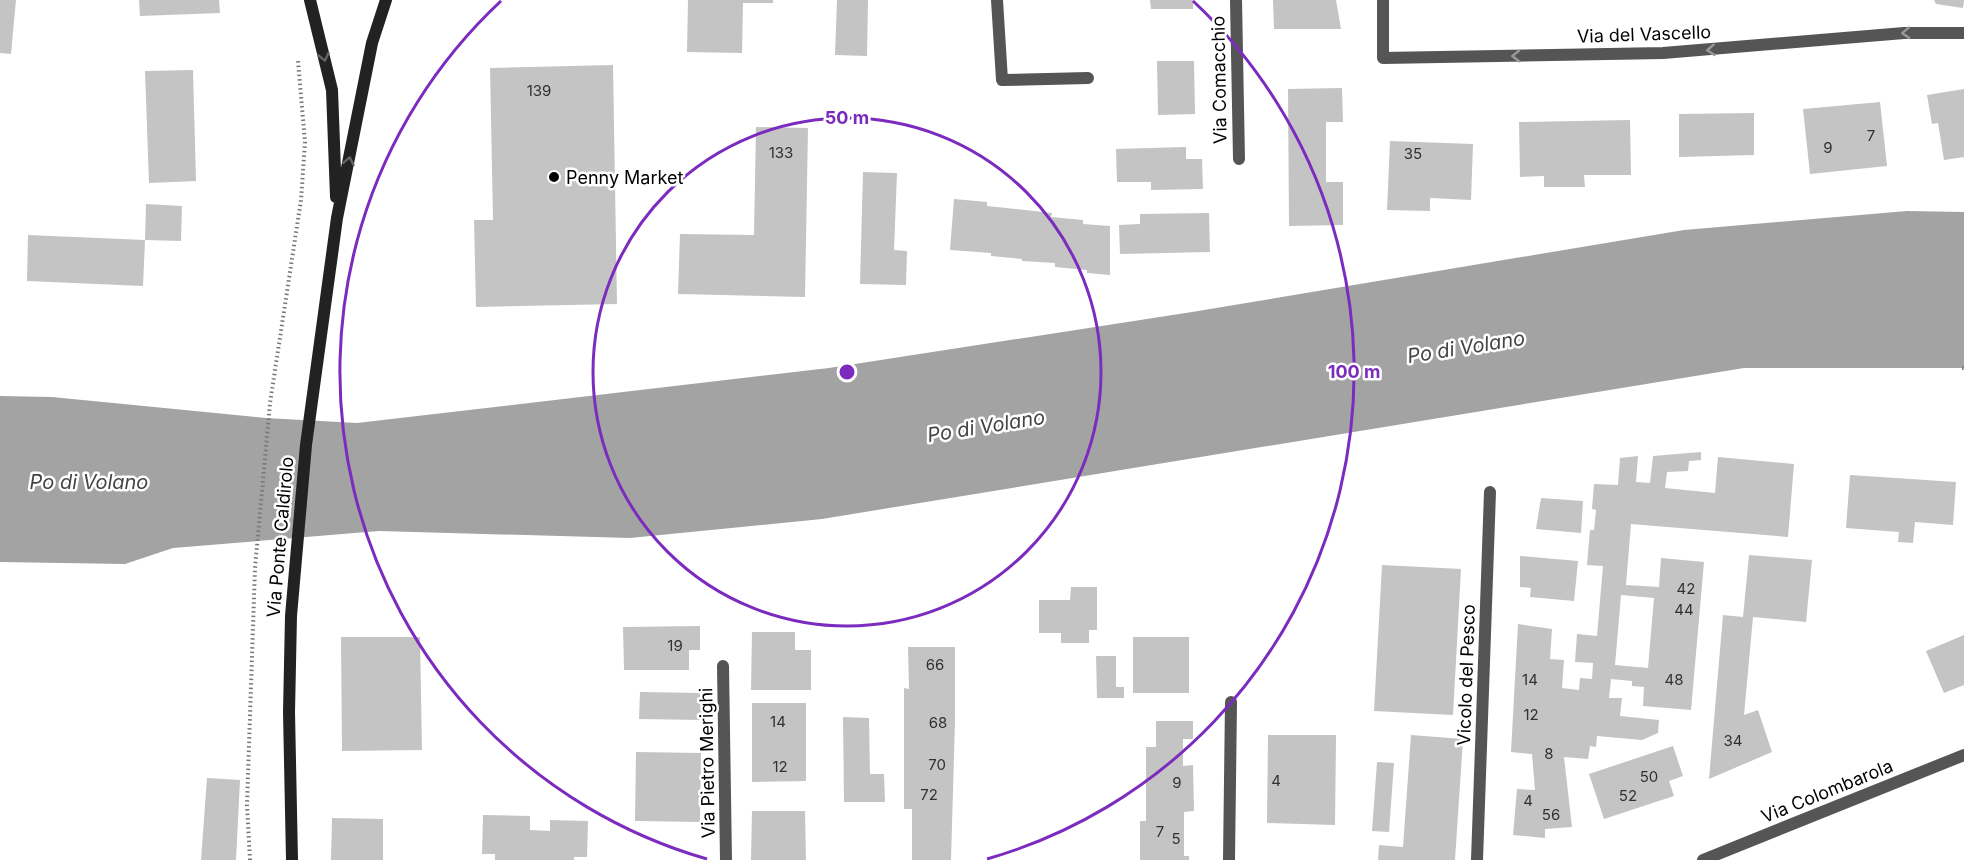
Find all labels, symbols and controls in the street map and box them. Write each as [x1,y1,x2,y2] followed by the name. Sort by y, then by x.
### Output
[1207,16,1231,144] street label: Via Comacchio
[1577,21,1711,47] street label: Via del Vascello
[1901,27,1910,40] one-way arrow
[1707,43,1716,56] one-way arrow
[1512,50,1521,62] one-way arrow
[316,52,329,62] one-way arrow
[527,81,551,100] house number: 139
[825,107,869,128] text: 50 m
[1867,126,1875,145] house number: 7
[1823,138,1833,157] house number: 9
[769,143,793,162] house number: 133
[1404,144,1422,163] house number: 35
[342,156,355,166] one-way arrow
[566,167,683,188] place label: Penny Market
[547,170,561,184] marker: Penny Market
[1405,326,1527,368] water label: Po di Volano
[1328,361,1380,382] text: 100 m
[837,362,857,382] centre of rings
[925,405,1047,447] water label: Po di Volano
[263,456,297,618] street label: Via Ponte Caldirolo
[30,470,148,494] water label: Po di Volano
[1677,579,1695,598] house number: 42
[1674,600,1694,619] house number: 44
[1453,604,1479,746] street label: Vicolo del Pesco
[667,636,683,655] house number: 19
[926,655,944,674] house number: 66
[1522,670,1538,689] house number: 14
[1665,670,1683,689] house number: 48
[695,687,719,839] street label: Via Pietro Merighi
[1523,705,1539,724] house number: 12
[770,712,786,731] house number: 14
[929,713,947,732] house number: 68
[1724,731,1742,750] house number: 34
[1544,744,1554,763] house number: 8
[928,755,946,774] house number: 70
[1758,755,1896,827] street label: Via Colombarola
[772,757,788,776] house number: 12
[1640,767,1658,786] house number: 50
[1271,771,1281,790] house number: 4
[1172,773,1182,792] house number: 9
[920,785,938,804] house number: 72
[1619,786,1637,805] house number: 52
[1523,791,1533,810] house number: 4
[1542,805,1560,824] house number: 56
[1156,822,1164,841] house number: 7
[1171,829,1181,848] house number: 5

